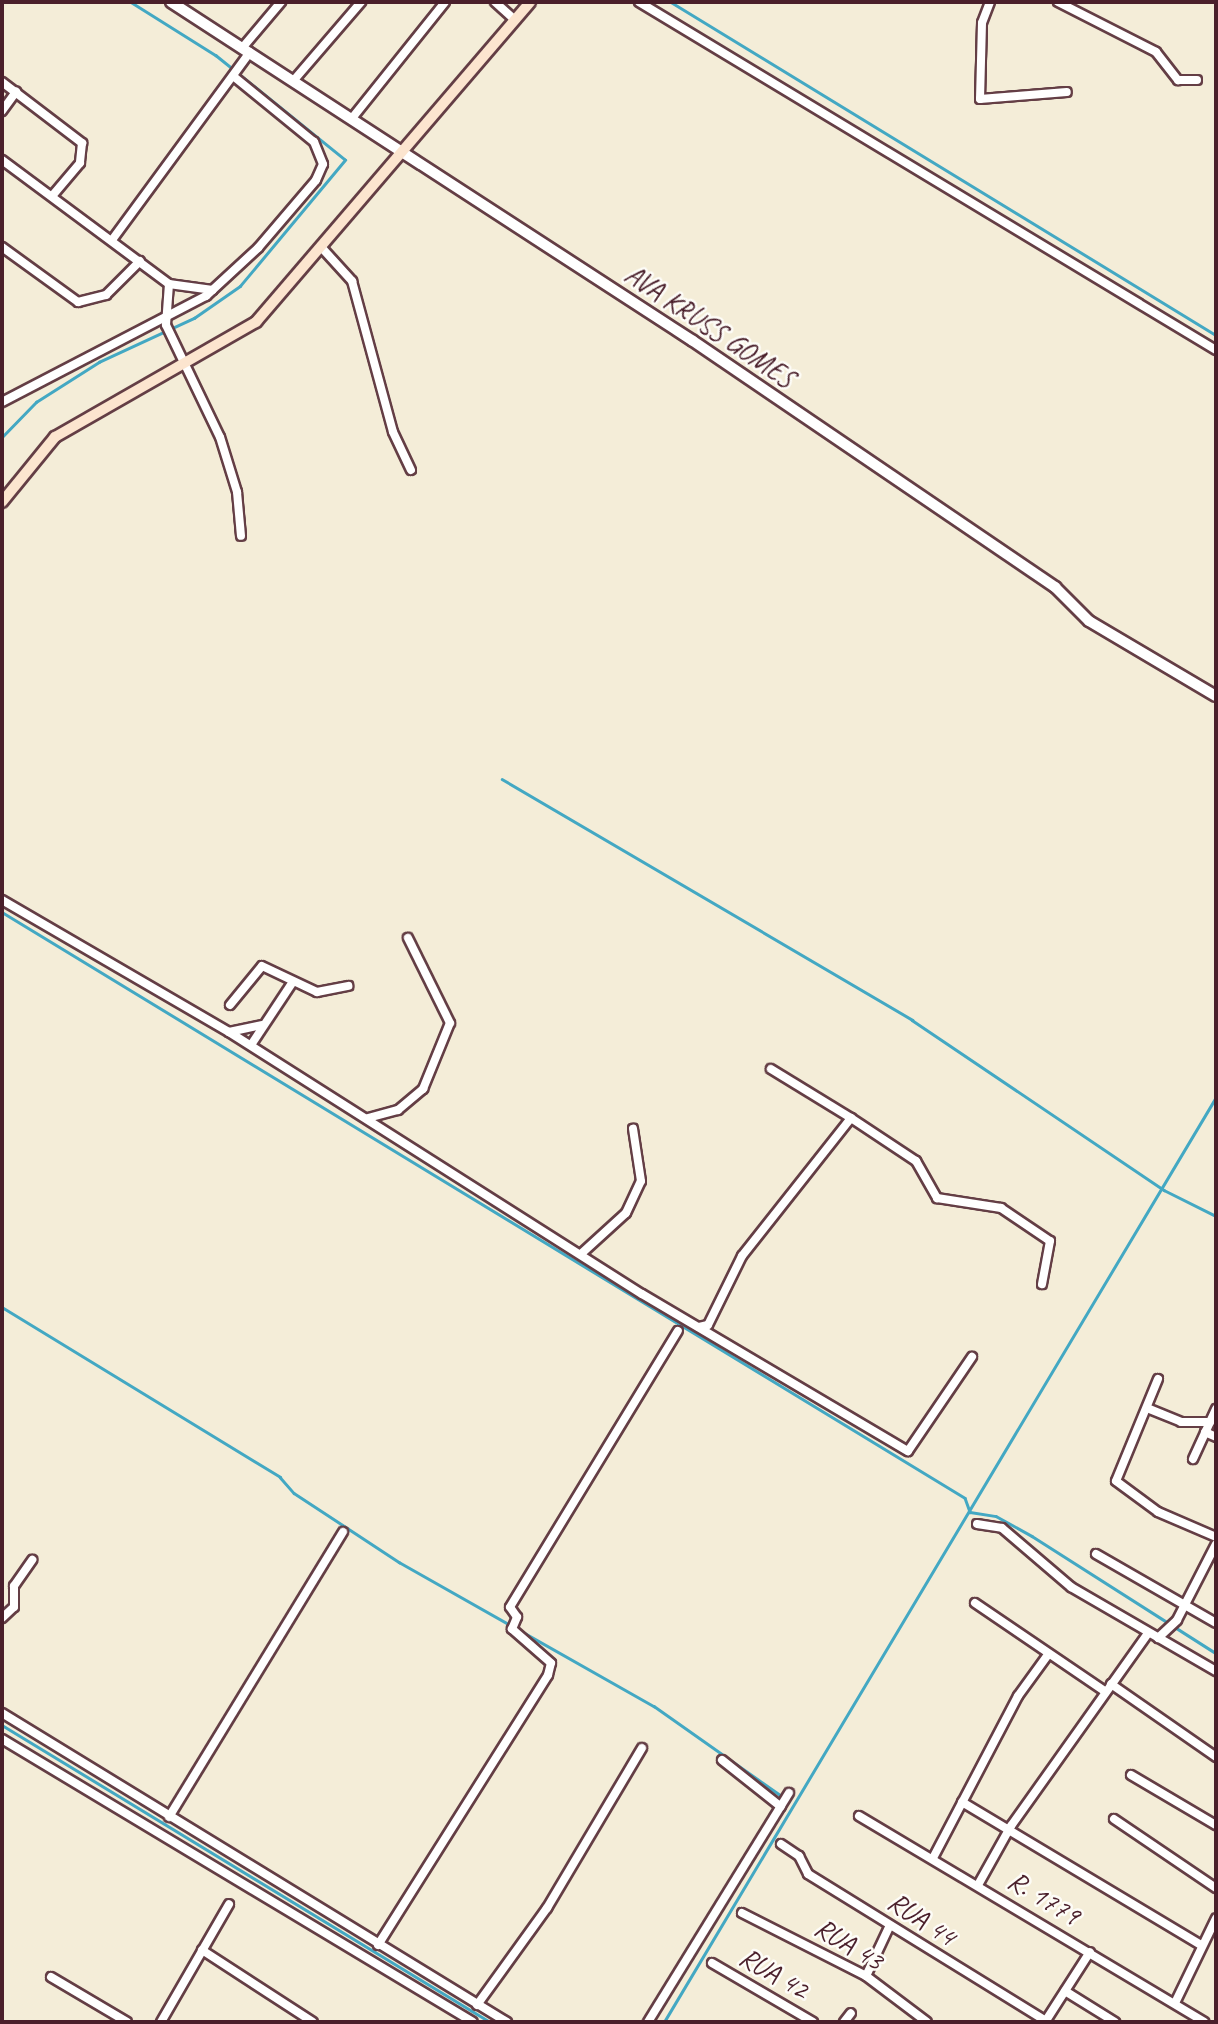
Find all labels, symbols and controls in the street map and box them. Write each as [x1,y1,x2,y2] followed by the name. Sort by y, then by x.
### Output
[619,257,801,395] street label: AVA KRUSS GOMES
[1002,1864,1086,1932] street label: R. 1779
[882,1885,962,1953] street label: RUA 44
[809,1911,889,1977] street label: RUA 43
[734,1940,814,2006] street label: RUA 42

